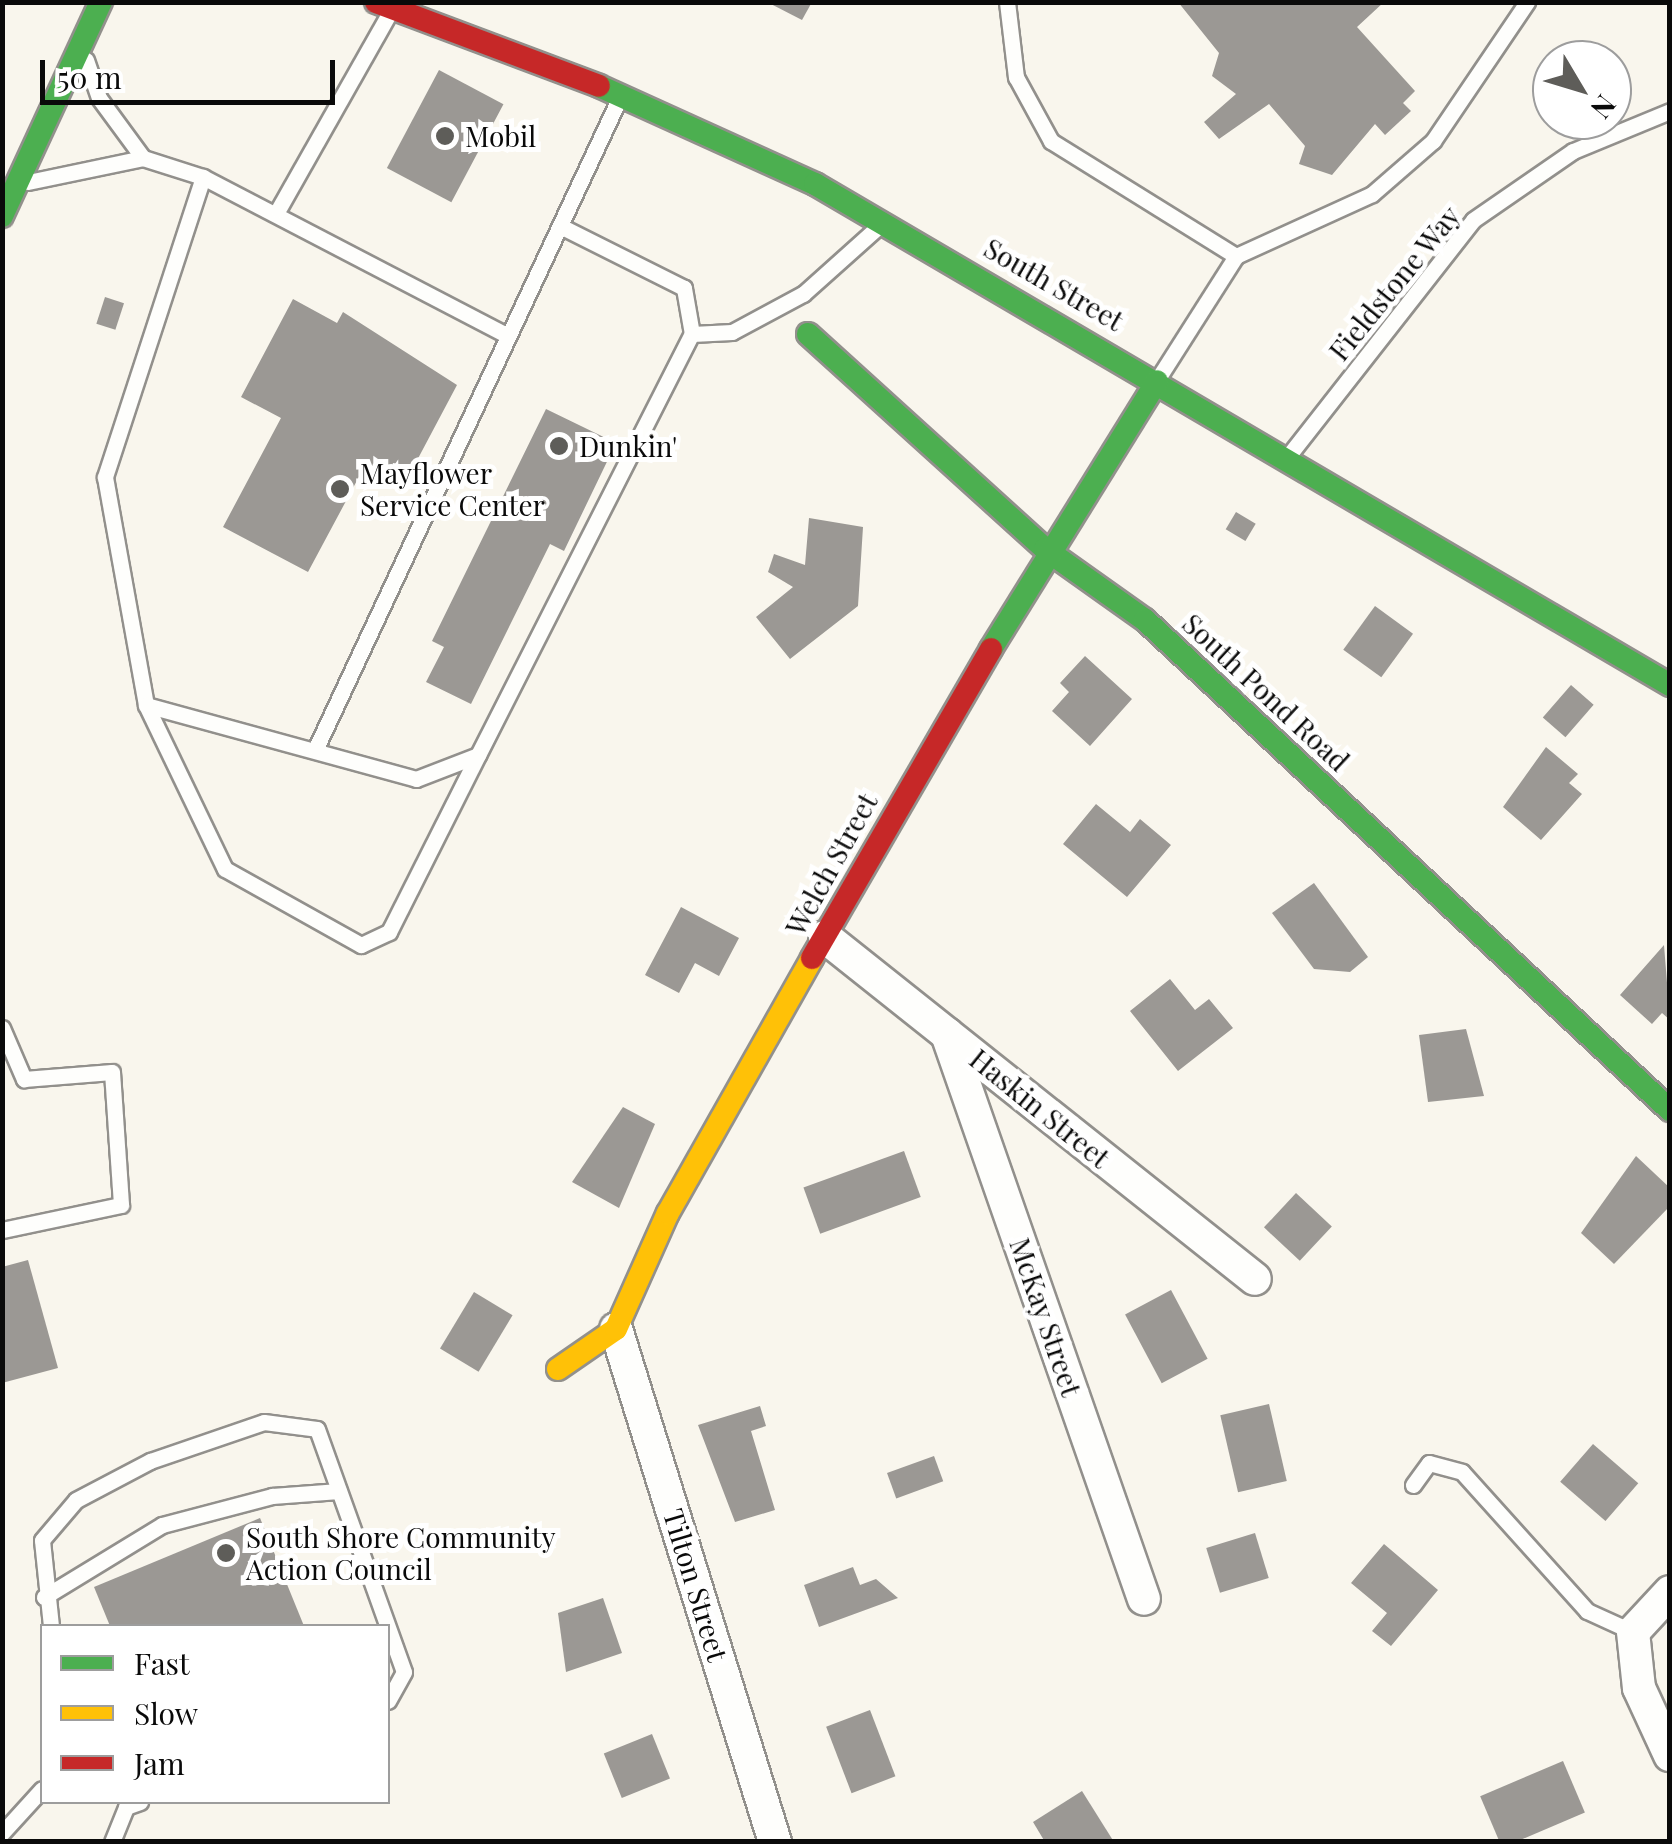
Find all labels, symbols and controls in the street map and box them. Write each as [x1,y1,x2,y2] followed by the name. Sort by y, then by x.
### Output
[45,40,340,102] scale bar
[1532,40,1632,140] north arrow
[57,57,122,97] text: 50 m
[1584,88,1625,127] text: N
[465,119,536,153] place label: Mobil
[434,125,456,147] marker: Mobil
[1321,199,1467,367] street label: Fieldstone Way
[978,231,1130,337] street label: South Street
[579,429,677,463] place label: Dunkin'
[548,435,570,457] marker: Dunkin'
[360,456,545,522] place label: Mayflower Service Center
[329,478,351,500] marker: Mayflower Service Center
[1176,606,1356,778] street label: South Pond Road
[778,787,884,941] street label: Welch Street
[963,1041,1117,1175] street label: Haskin Street
[1003,1233,1089,1401] street label: McKay Street
[657,1505,735,1665] street label: Tilton Street
[246,1520,556,1586] place label: South Shore Community Action Council
[215,1542,237,1564] marker: South Shore Community Action Council
[40,1624,390,1804] legend
[134,1643,190,1683] text: Fast
[134,1693,198,1733] text: Slow
[134,1743,185,1783] text: Jam

